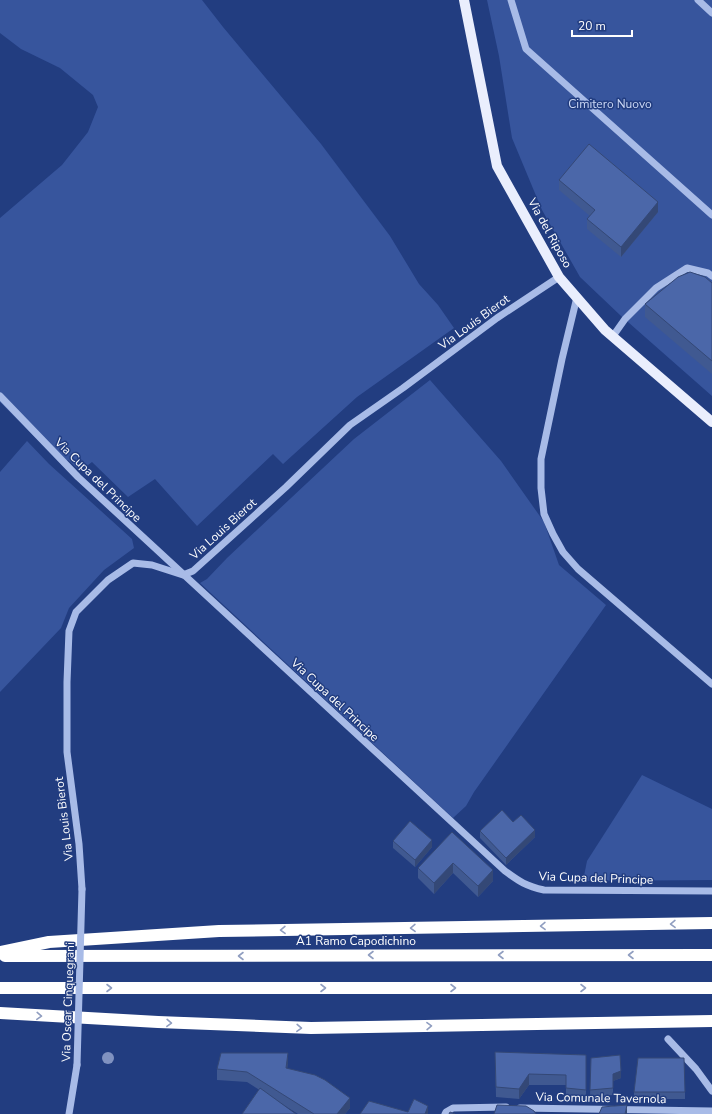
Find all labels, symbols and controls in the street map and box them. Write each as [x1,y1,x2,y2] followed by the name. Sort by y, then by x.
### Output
[572,12,632,38] scale bar
[578,18,606,34] text: 20 m
[568,96,652,112] park label: Cimitero Nuovo
[524,194,576,271] street label: Via del Riposo
[434,290,513,354] street label: Via Louis Bierot
[50,434,145,526] street label: Via Cupa del Principe
[186,494,260,564] street label: Via Louis Bierot
[287,654,382,745] street label: Via Cupa del Principe
[51,775,77,863] street label: Via Louis Bierot
[537,868,654,888] street label: Via Cupa del Principe
[670,919,676,928] one-way arrow
[540,921,546,930] one-way arrow
[410,924,416,932] one-way arrow
[280,926,286,934] one-way arrow
[296,933,416,949] street label: A1 Ramo Capodichino
[58,942,78,1063] street label: Via Oscar Cinquegrani
[368,951,374,959] one-way arrow
[498,951,504,959] one-way arrow
[628,951,634,959] one-way arrow
[238,952,244,960] one-way arrow
[106,984,112,992] one-way arrow
[320,984,326,992] one-way arrow
[450,984,456,992] one-way arrow
[580,984,586,992] one-way arrow
[36,1012,42,1021] one-way arrow
[166,1019,172,1027] one-way arrow
[426,1022,432,1030] one-way arrow
[296,1023,302,1032] one-way arrow
[534,1089,667,1107] street label: Via Comunale Tavernola

